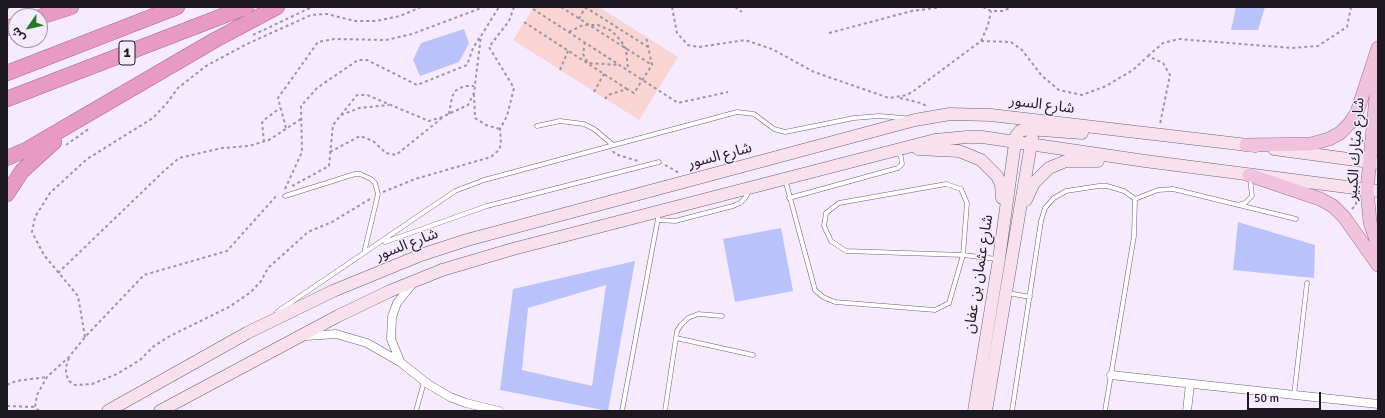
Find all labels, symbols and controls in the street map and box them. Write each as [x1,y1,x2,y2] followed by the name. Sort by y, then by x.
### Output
[8,8,48,48] north arrow
[9,25,28,44] text: ش
[119,41,135,65] road number: 1
[1008,92,1076,118] street label: شارع السور
[1343,97,1369,201] street label: شارع مبارك الكبير
[686,139,754,173] street label: شارع السور
[961,213,997,335] street label: شارع عثمان بن عفان
[373,225,441,265] street label: شارع السور
[1249,384,1323,410] scale bar
[1254,391,1279,406] text: 50 m

